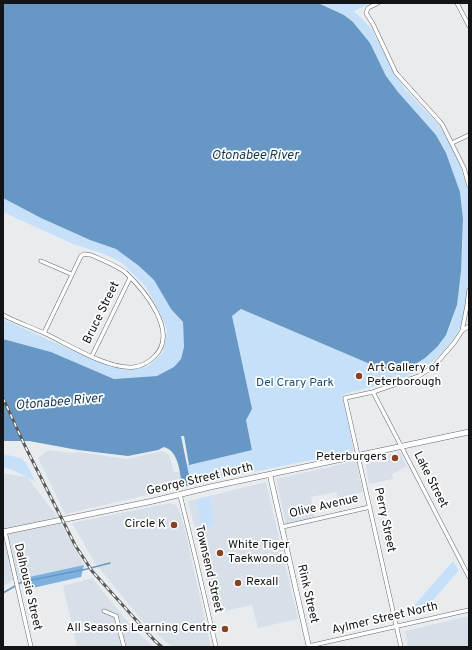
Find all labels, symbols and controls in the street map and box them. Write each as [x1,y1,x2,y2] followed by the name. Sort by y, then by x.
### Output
[211,148,299,164] water label: Otonabee River
[81,279,123,347] street label: Bruce Street
[367,362,441,390] place label: Art Gallery of Peterborough
[354,371,364,381] marker: Art Gallery of Peterborough
[256,377,334,391] park label: Del Crary Park
[15,391,103,415] water label: Otonabee River
[410,449,450,511] street label: Lake Street
[316,451,387,465] place label: Peterburgers
[390,453,400,463] marker: Peterburgers
[145,461,255,499] street label: George Street North
[370,486,398,554] street label: Perry Street
[288,492,360,522] street label: Olive Avenue
[124,518,166,532] place label: Circle K
[169,520,179,530] marker: Circle K
[191,524,225,614] street label: Townsend Street
[228,539,290,567] place label: White Tiger Taekwondo
[10,542,44,632] street label: Dalhousie Street
[215,548,225,558] marker: White Tiger Taekwondo
[293,563,321,625] street label: Rink Street
[246,576,278,590] place label: Rexall
[233,578,243,588] marker: Rexall
[331,600,439,638] street label: Aylmer Street North
[66,622,217,636] place label: All Seasons Learning Centre
[220,624,230,634] marker: All Seasons Learning Centre

